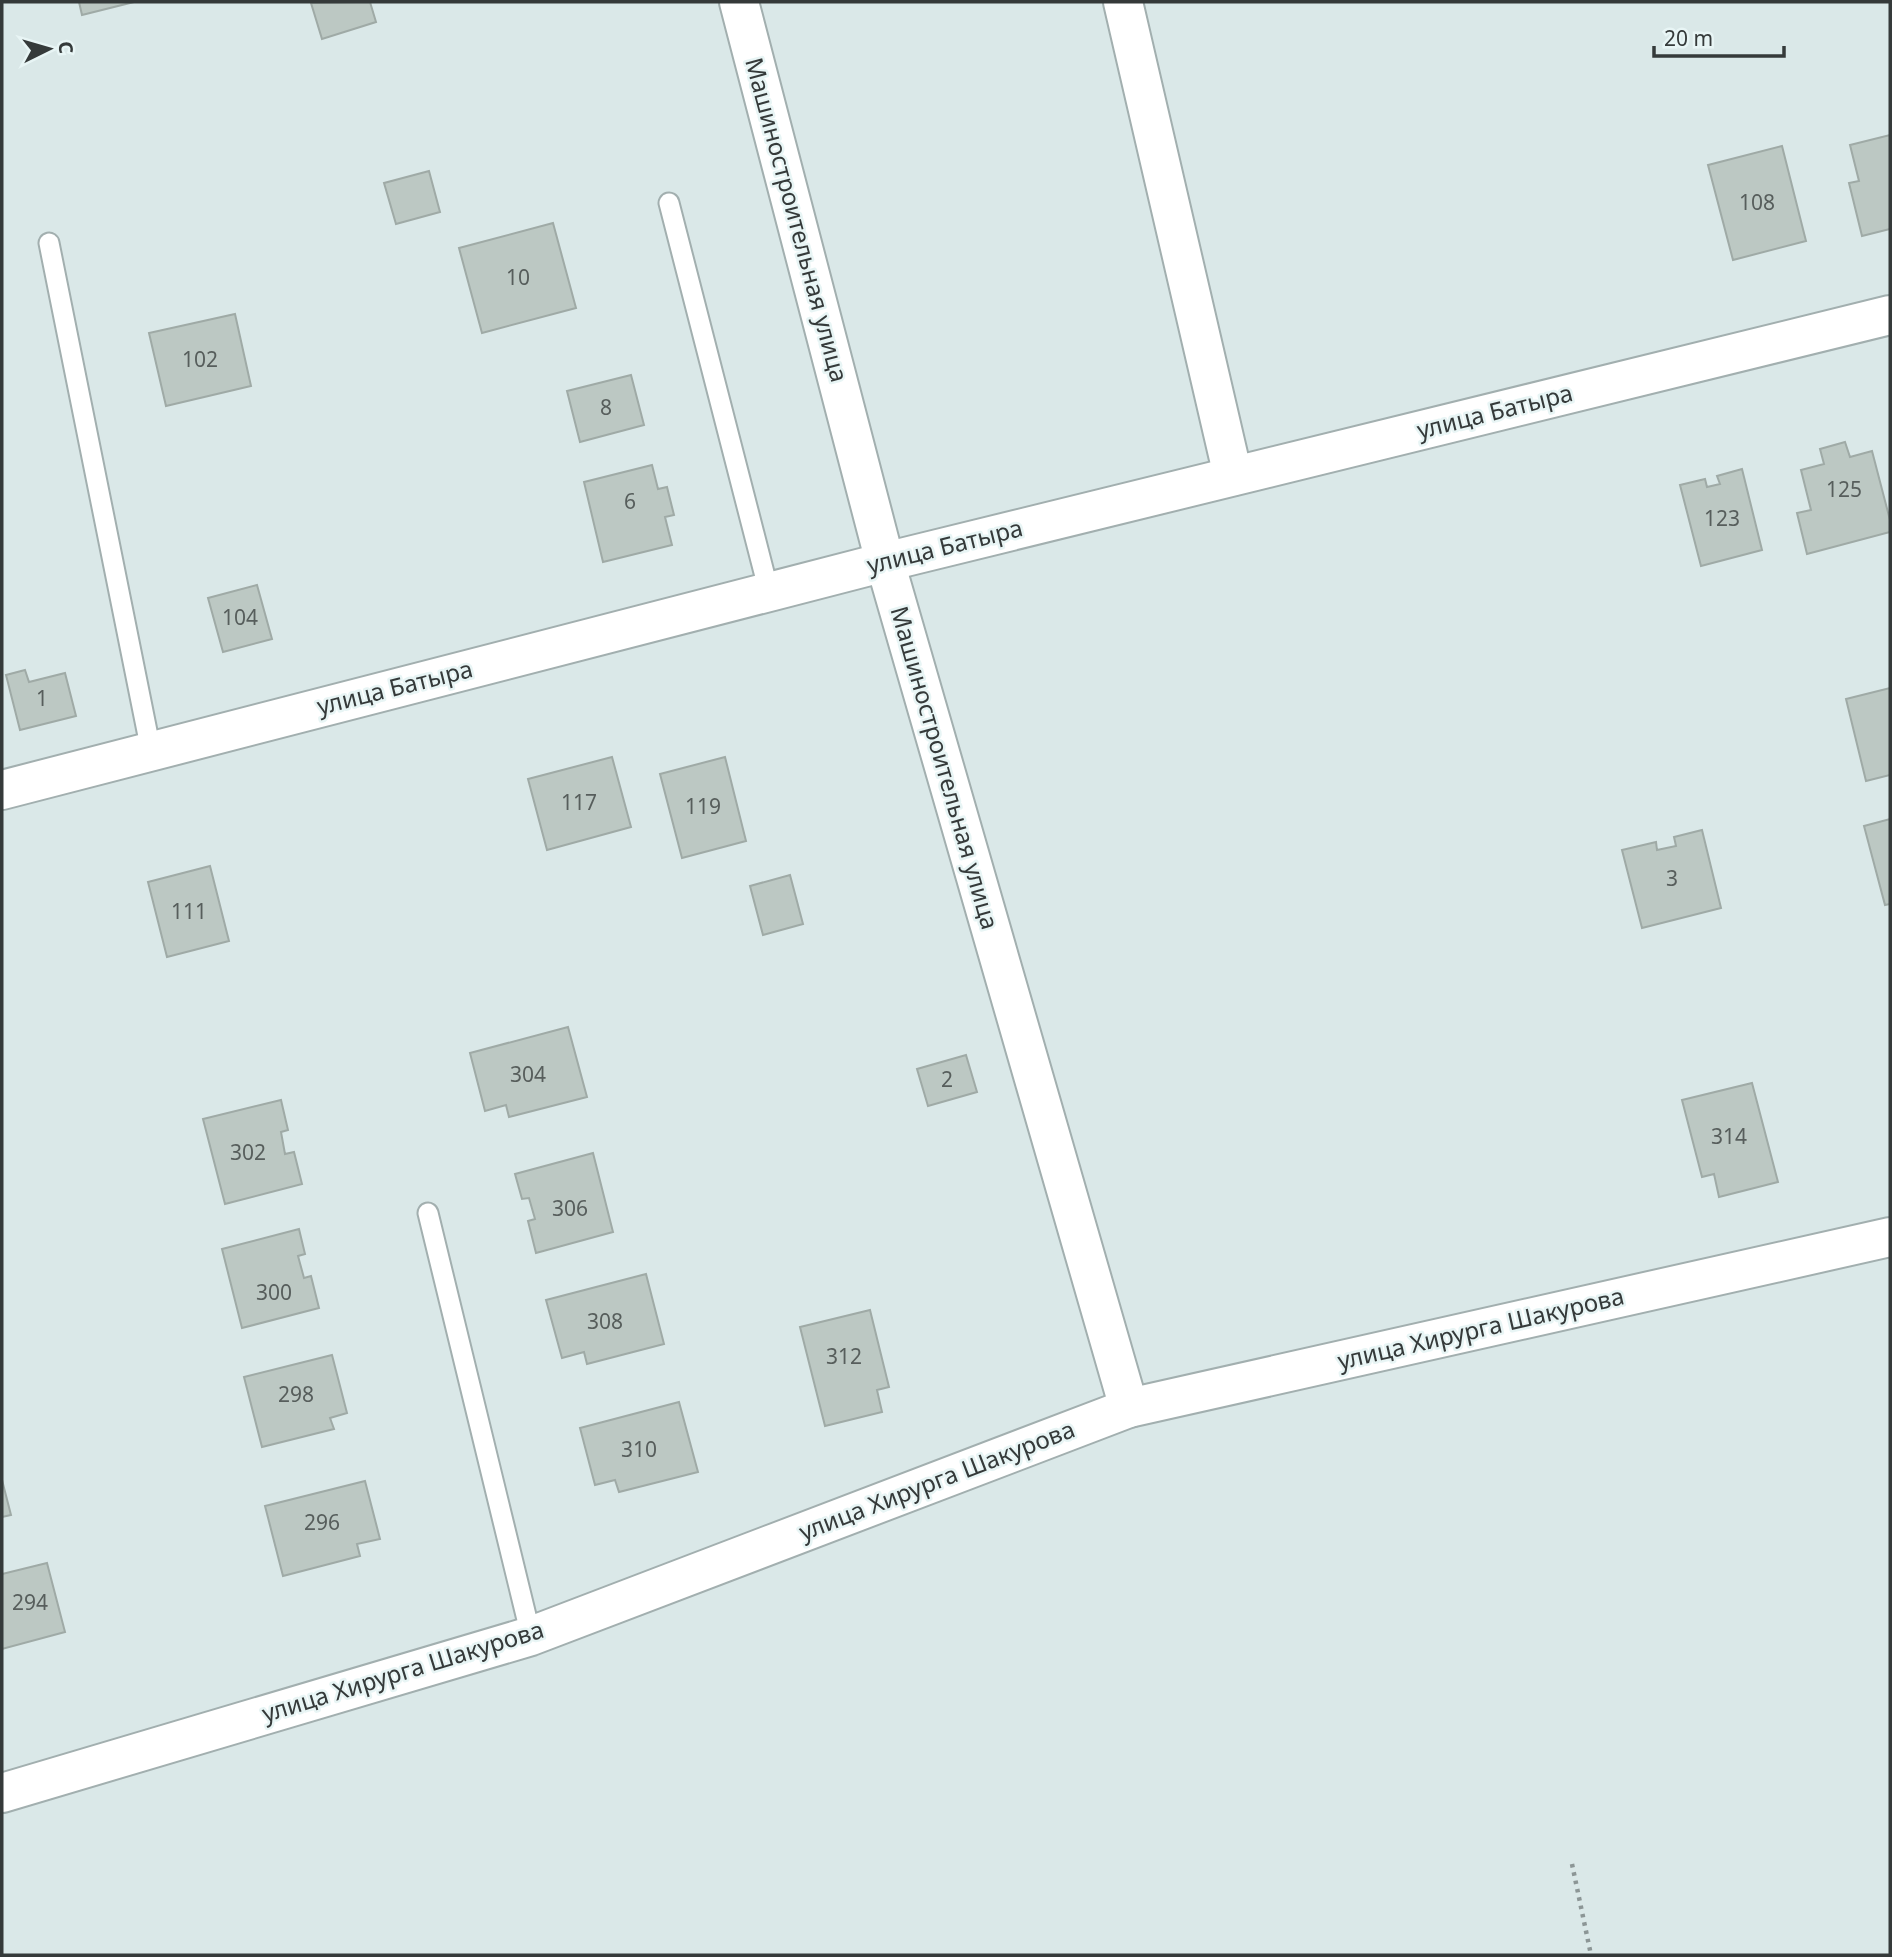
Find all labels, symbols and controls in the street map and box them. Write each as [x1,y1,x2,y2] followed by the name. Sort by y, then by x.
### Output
[14,14,84,84] north arrow
[1654,14,1784,58] scale bar
[1664,24,1713,52] text: 20 m
[52,40,79,55] text: С
[738,54,857,386] street label: Машиностроительная улица
[1739,188,1775,216] house number: 108
[506,263,530,291] house number: 10
[182,345,218,373] house number: 102
[1413,375,1576,446] street label: улица Батыра
[600,393,612,421] house number: 8
[1826,475,1862,503] house number: 125
[624,487,636,515] house number: 6
[1704,504,1740,532] house number: 123
[863,510,1026,581] street label: улица Батыра
[883,602,1007,933] street label: Машиностроительная улица
[222,603,258,631] house number: 104
[313,651,476,722] street label: улица Батыра
[36,684,48,712] house number: 1
[561,788,597,816] house number: 117
[685,792,721,820] house number: 119
[1666,864,1678,892] house number: 3
[171,897,207,925] house number: 111
[510,1060,546,1088] house number: 304
[941,1065,953,1093] house number: 2
[1711,1122,1747,1150] house number: 314
[230,1138,266,1166] house number: 302
[552,1194,588,1222] house number: 306
[256,1278,292,1306] house number: 300
[1334,1279,1627,1377] street label: улица Хирурга Шакурова
[587,1307,623,1335] house number: 308
[826,1342,862,1370] house number: 312
[278,1380,314,1408] house number: 298
[794,1412,1079,1547] street label: улица Хирурга Шакурова
[621,1435,657,1463] house number: 310
[304,1508,340,1536] house number: 296
[12,1588,48,1616] house number: 294
[258,1612,547,1729] street label: улица Хирурга Шакурова

